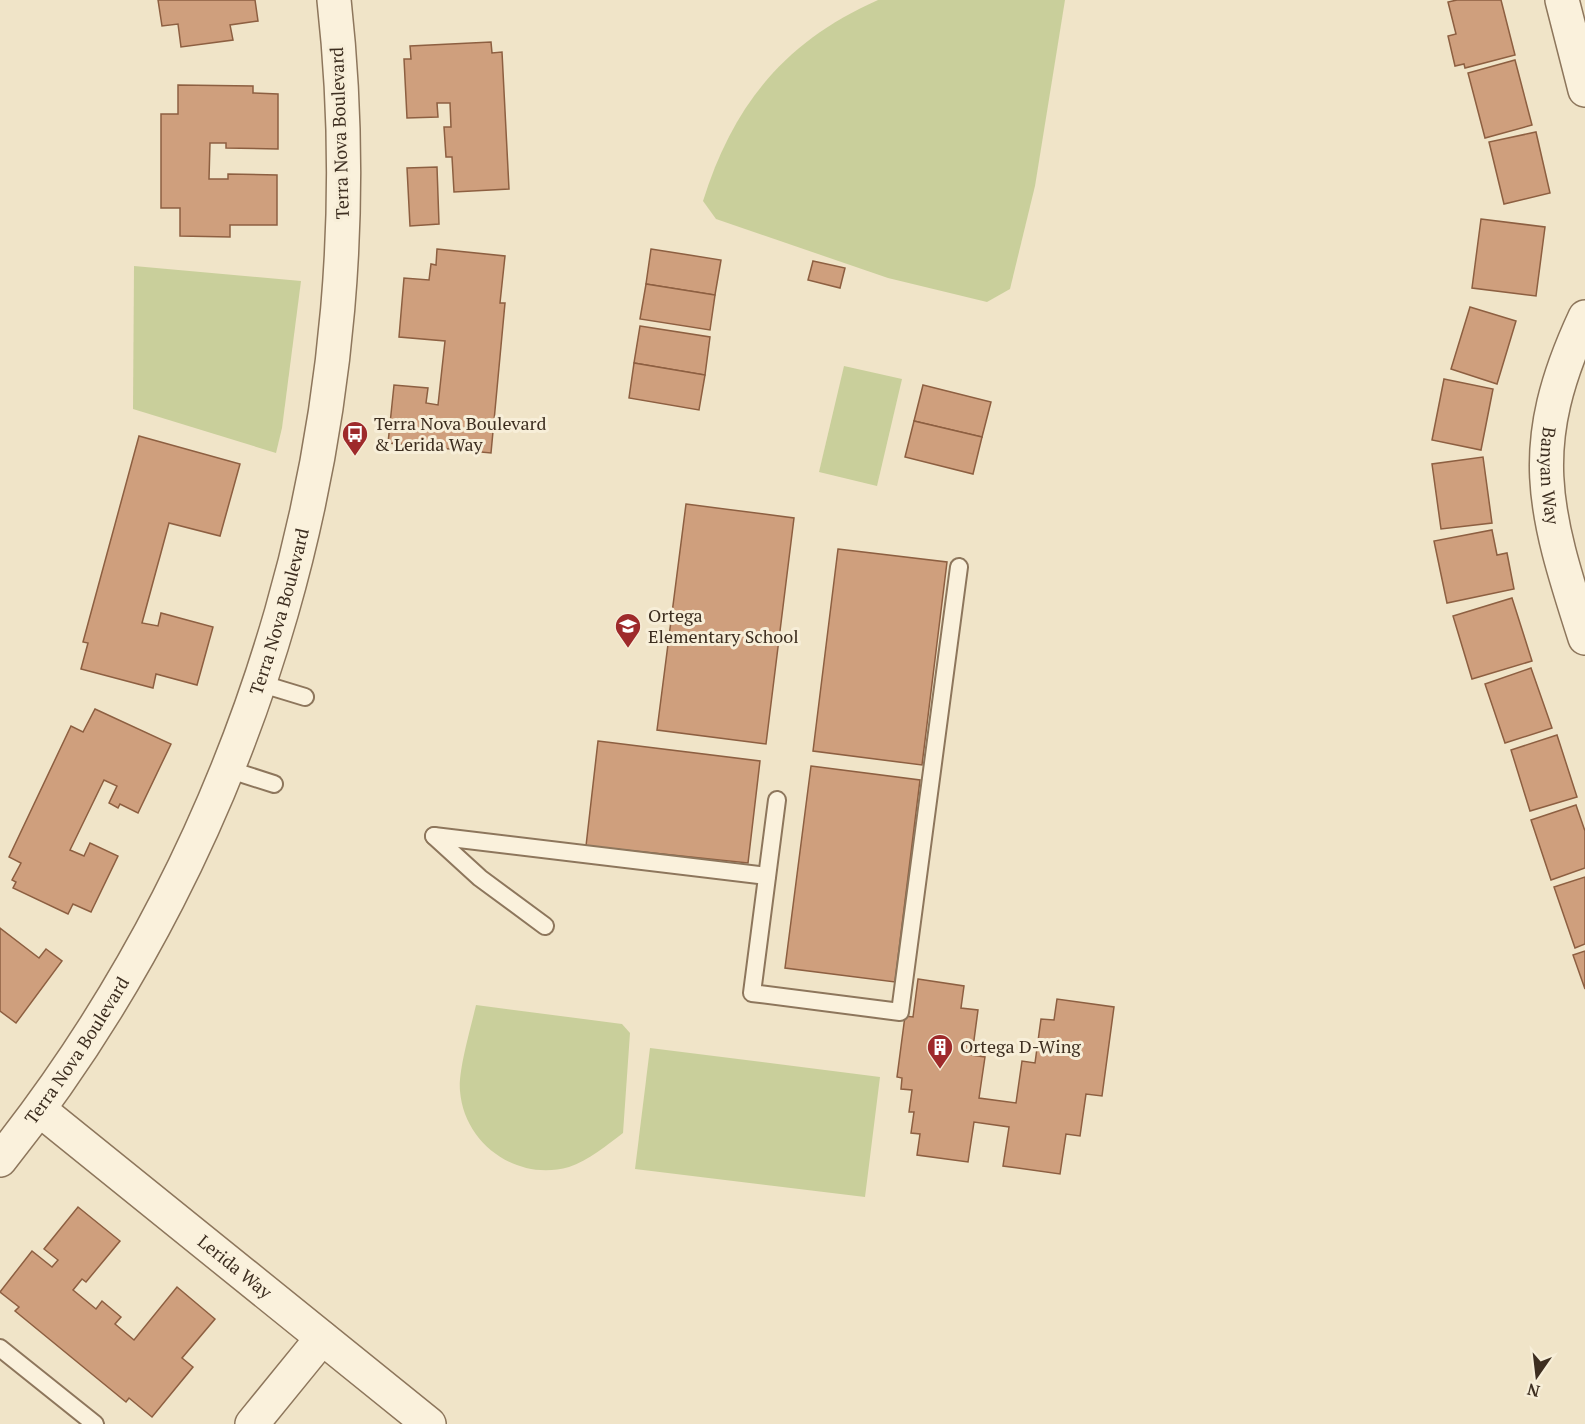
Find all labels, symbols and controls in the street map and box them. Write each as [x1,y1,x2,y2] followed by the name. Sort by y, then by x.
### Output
[324,46,354,220] street label: Terra Nova Boulevard
[374,411,546,456] place label: Terra Nova Boulevard & Lerida Way
[340,419,370,457] bus stop icon: Terra Nova Boulevard & Lerida Way
[1535,426,1566,527] street label: Banyan Way
[243,526,314,698] street label: Terra Nova Boulevard
[648,603,799,648] place label: Ortega Elementary School
[613,611,643,649] school or university icon: Ortega Elementary School
[19,972,134,1129] street label: Terra Nova Boulevard
[925,1032,955,1070] building icon: Ortega D-Wing
[960,1034,1081,1058] place label: Ortega D-Wing
[193,1229,278,1304] street label: Lerida Way
[1507,1346,1567,1406] north arrow
[1525,1378,1542,1403] text: N

